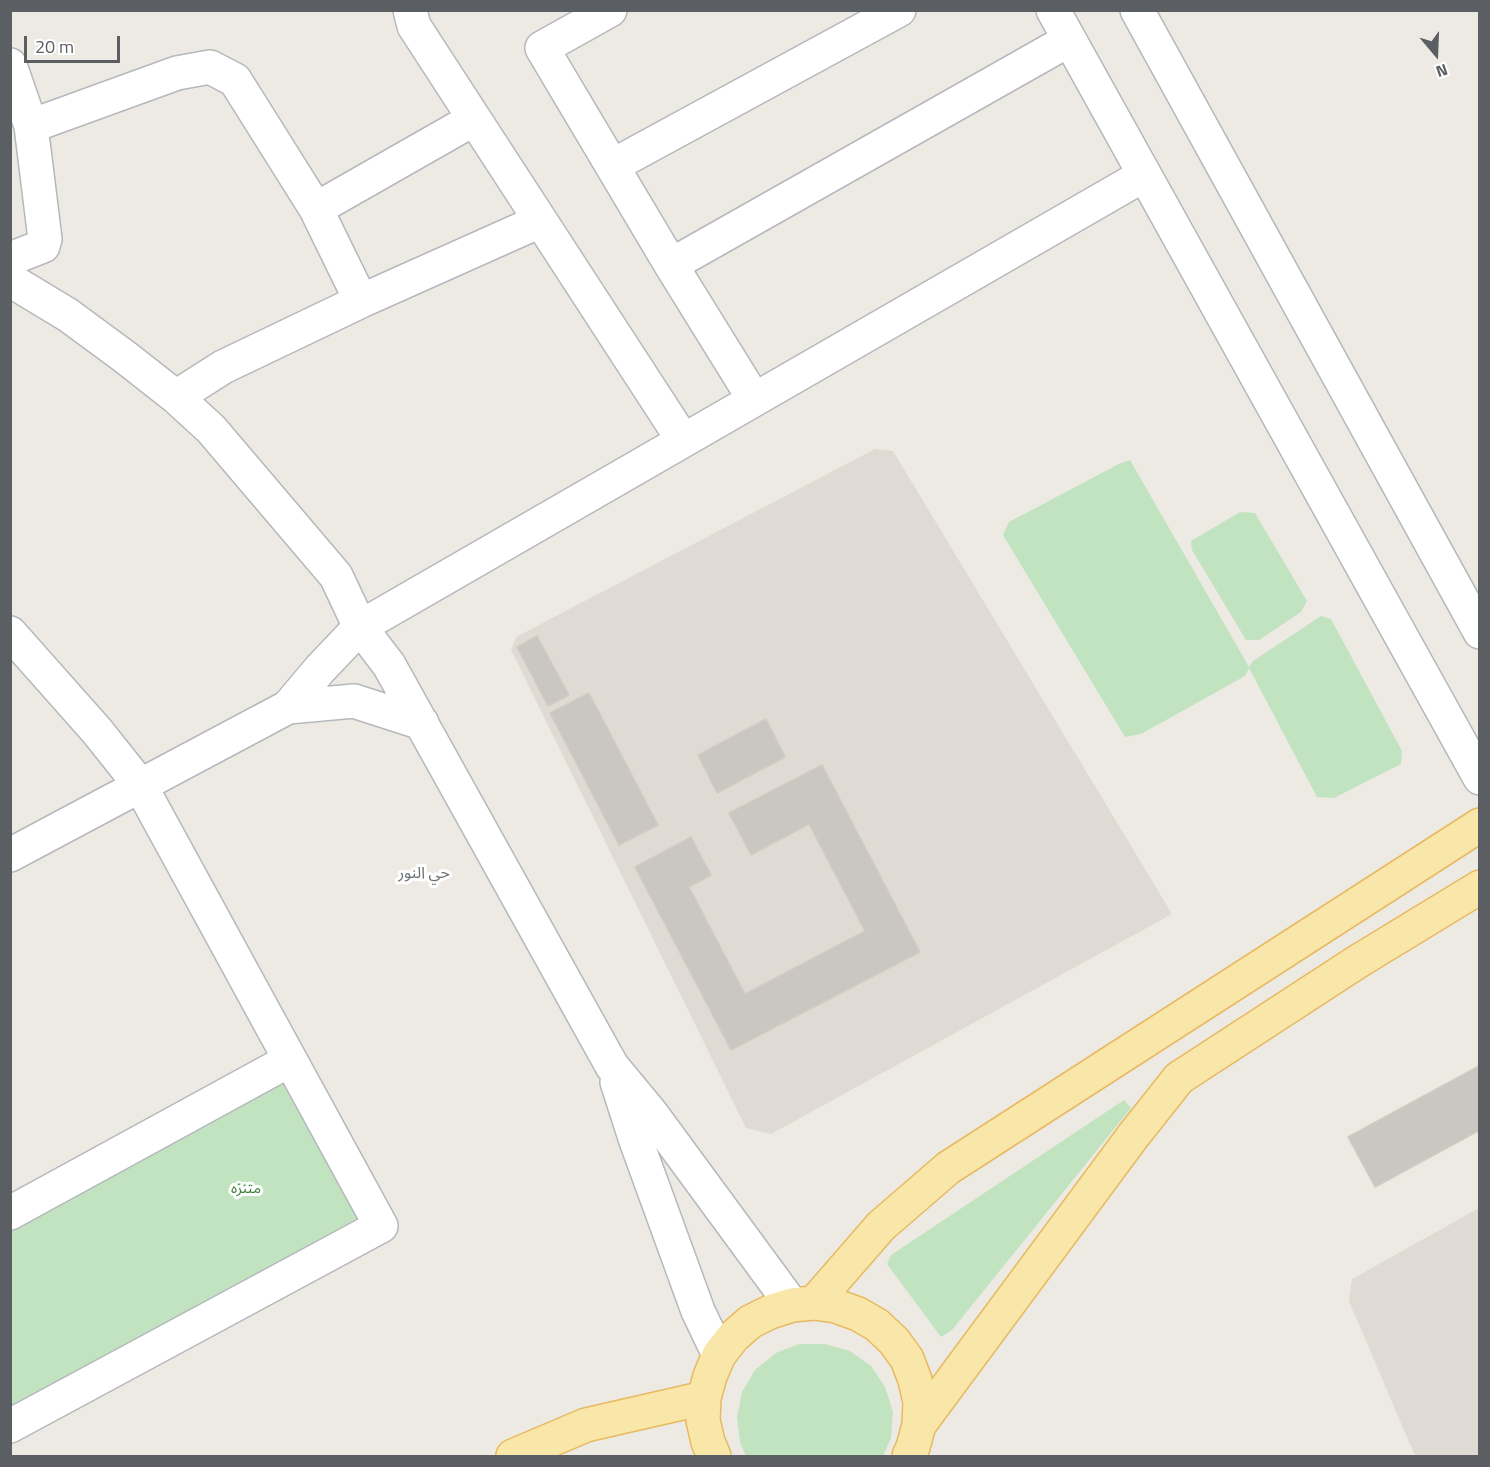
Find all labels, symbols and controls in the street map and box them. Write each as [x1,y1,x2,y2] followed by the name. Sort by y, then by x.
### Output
[27,24,123,62] scale bar
[1406,24,1466,84] north arrow
[35,33,74,60] text: 20 m
[1433,58,1451,84] text: N
[398,864,450,884] district label: حي النور
[231,1180,261,1198] park label: متنزه

